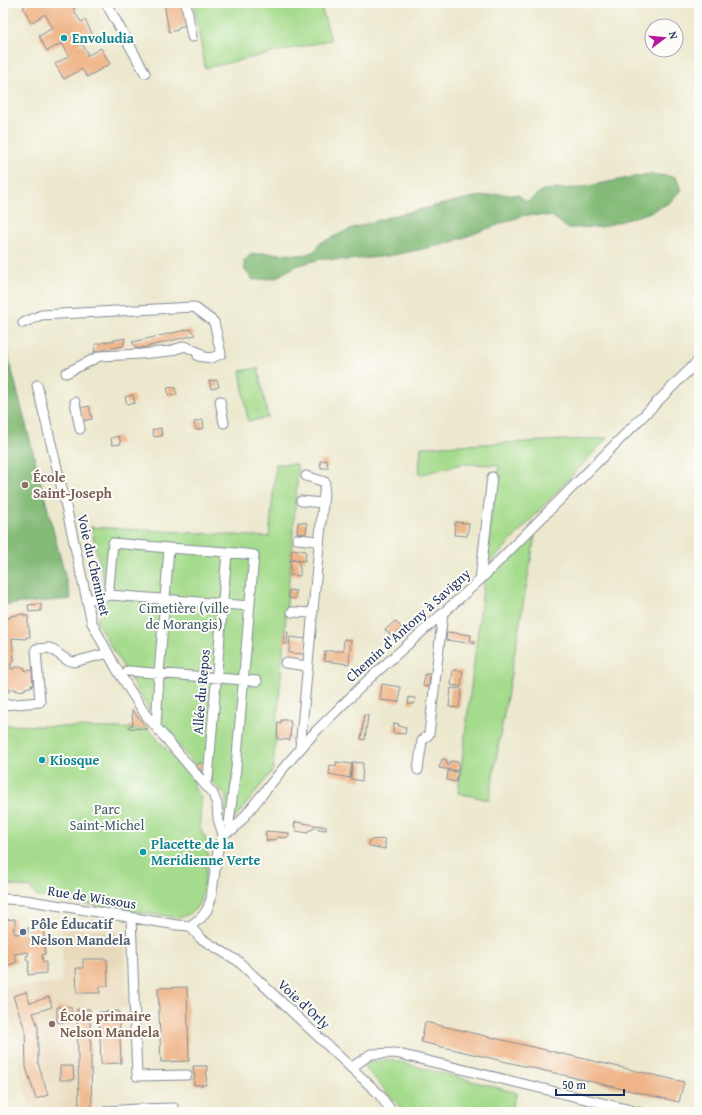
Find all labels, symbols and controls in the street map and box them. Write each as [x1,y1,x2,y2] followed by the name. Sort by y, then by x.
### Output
[644,18,684,58] north arrow
[72,28,135,48] place label: Envoludia
[665,30,682,42] text: N
[59,33,69,43] marker: Envoludia
[33,467,113,503] place label: École Saint-Joseph
[20,480,30,490] marker: École Saint-Joseph
[73,512,115,618] street label: Voie du Cheminet
[341,564,475,686] street label: Chemin d'Antony à Savigny
[139,598,229,634] park label: Cimetière (ville de Morangis)
[187,648,215,736] street label: Allée du Repos
[50,750,100,770] place label: Kiosque
[37,755,47,765] marker: Kiosque
[70,799,144,835] park label: Parc Saint-Michel
[151,834,261,870] place label: Placette de la Meridienne Verte
[138,847,148,857] marker: Placette de la Meridienne Verte
[46,880,138,914] street label: Rue de Wissous
[31,914,131,950] place label: Pôle Éducatif Nelson Mandela
[18,927,28,937] marker: Pôle Éducatif Nelson Mandela
[273,974,335,1034] street label: Voie d'Orly
[60,1006,160,1042] place label: École primaire Nelson Mandela
[47,1019,57,1029] marker: École primaire Nelson Mandela
[556,1071,624,1097] scale bar
[562,1076,586,1093] text: 50 m

